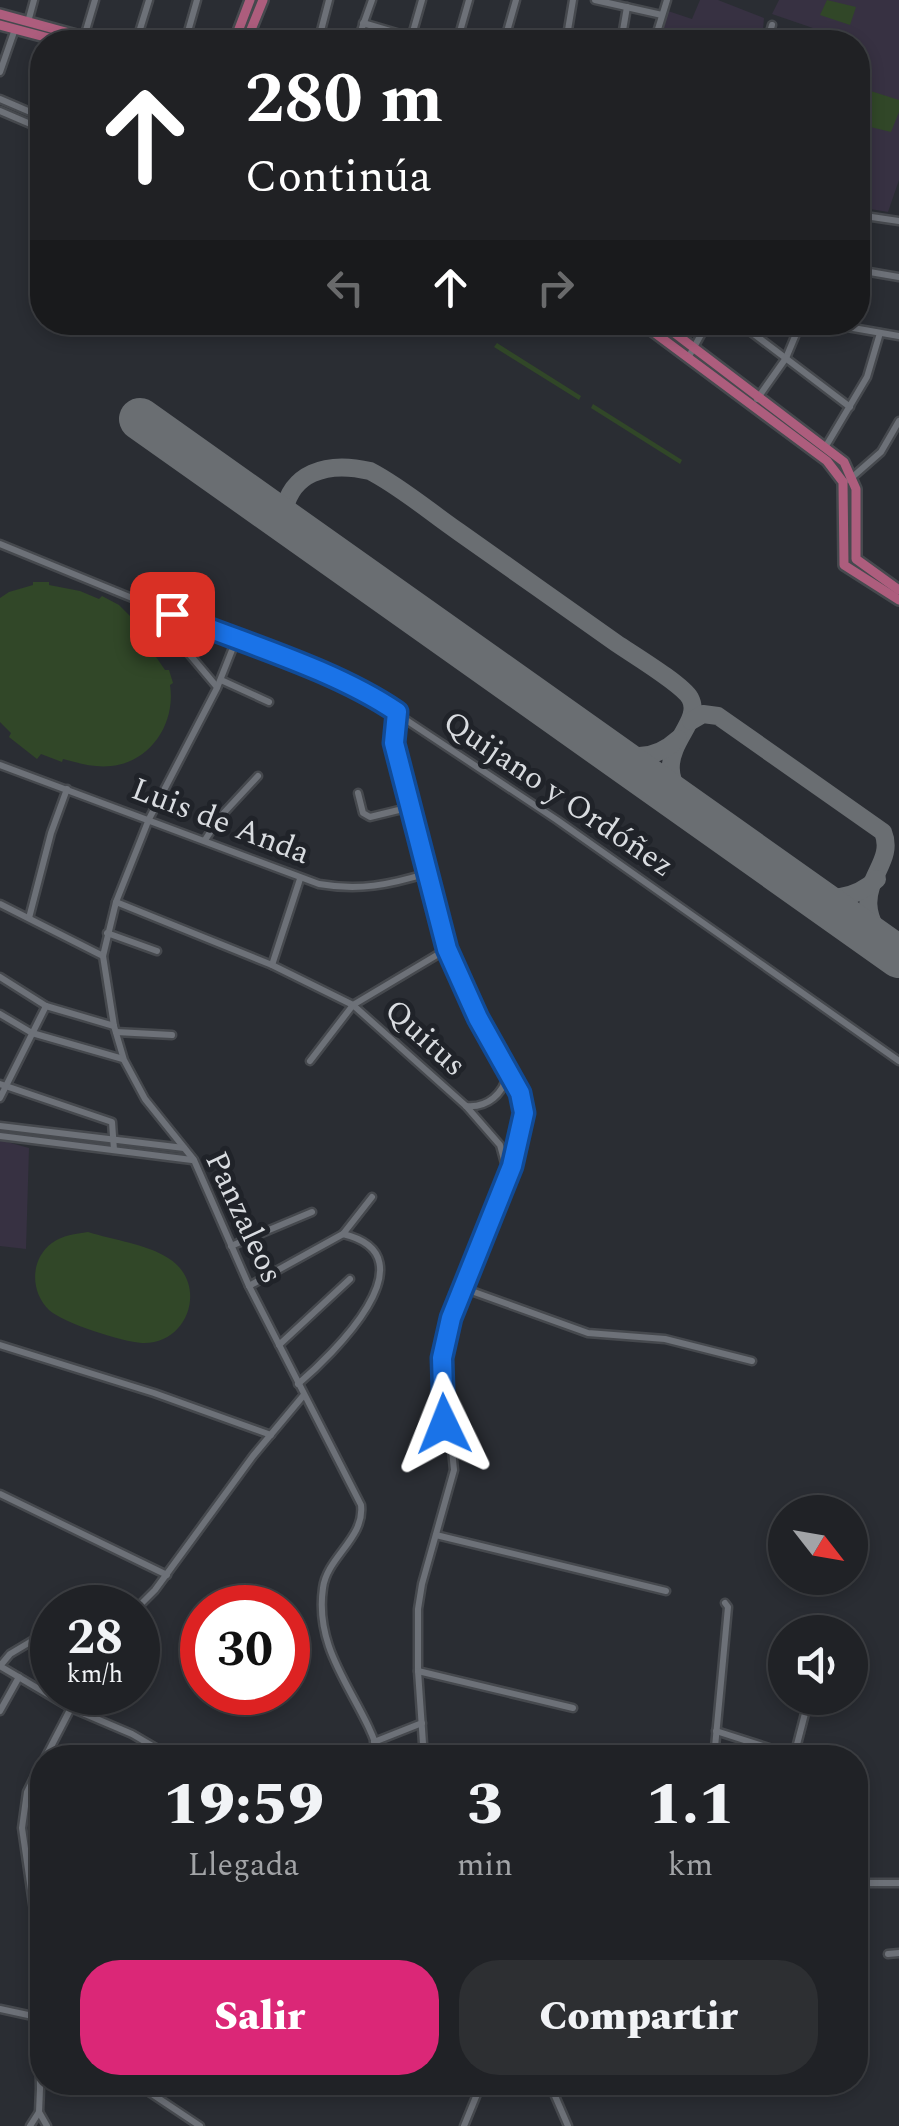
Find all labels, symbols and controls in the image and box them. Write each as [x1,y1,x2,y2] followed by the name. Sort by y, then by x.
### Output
[245,47,443,153] text: 280 m
[80,70,210,200] icon: ahead
[245,143,432,212] text: Continúa
[318,260,373,315] icon: left
[423,260,478,315] icon: ahead
[528,260,583,315] icon: right
[130,572,215,657] pin
[145,587,200,642] icon: arrive
[433,698,684,890] street label: Quijano y Ordóñez
[124,765,317,878] street label: Luis de Anda
[373,987,477,1089] street label: Quitus
[192,1143,296,1292] street label: Panzaleos
[392,1372,496,1476] position arrow
[768,1495,868,1595] north arrow
[768,1495,868,1715] map controls
[180,1585,310,1715] speed limit sign: 30
[67,1600,123,1676] text: 28
[768,1615,868,1715] button: sound
[67,1656,123,1694] text: km/h
[163,1759,324,1851] text: 19:59
[467,1759,503,1851] text: 3
[646,1759,735,1851] text: 1.1
[188,1841,299,1890] text: Llegada
[457,1841,513,1890] text: min
[668,1841,713,1890] text: km
[80,1960,439,2075] button: Salir
[459,1960,818,2075] button: Compartir

